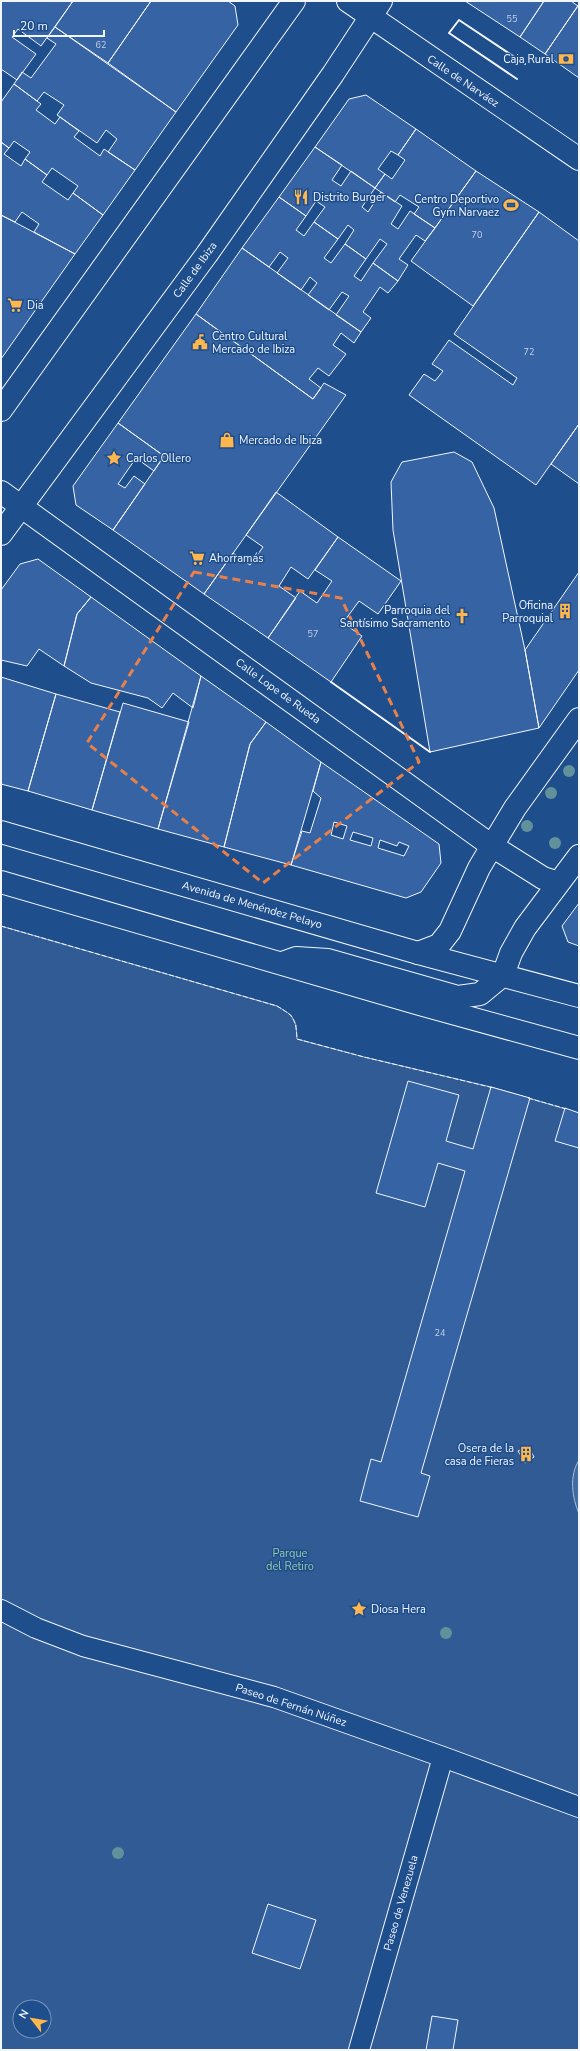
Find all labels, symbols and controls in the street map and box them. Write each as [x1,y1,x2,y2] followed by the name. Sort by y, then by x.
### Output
[14,12,104,38] scale bar
[507,13,517,25] house number: 55
[20,18,48,34] text: 20 m
[96,39,106,51] house number: 62
[557,50,575,68] bank icon: Caja Rural
[424,51,502,111] street label: Calle de Narváez
[503,52,555,67] place label: Caja Rural
[292,188,310,206] restaurant icon: Distrito Burger
[313,190,386,205] place label: Distrito Burger
[414,192,499,220] place label: Centro Deportivo Gym Narvaez
[502,196,520,214] sports icon: Centro Deportivo Gym Narvaez
[472,229,482,241] house number: 70
[170,239,221,301] street label: Calle de Ibiza
[6,296,24,314] supermarket icon: Dia
[27,298,44,313] place label: Dia
[212,329,295,357] place label: Centro Cultural Mercado de Ibiza
[191,333,209,351] public building icon: Centro Cultural Mercado de Ibiza
[524,346,534,358] house number: 72
[218,431,236,449] shop icon: Mercado de Ibiza
[239,433,322,448] place label: Mercado de Ibiza
[105,449,123,467] place icon: Carlos Ollero
[126,451,191,466] place label: Carlos Ollero
[188,549,206,567] supermarket icon: Ahorramás
[209,551,264,566] place label: Ahorramás
[502,598,554,626] place label: Oficina Parroquial
[556,602,574,620] building icon: Oficina Parroquial
[340,603,451,631] place label: Parroquia del Santísimo Sacramento
[453,607,471,625] church icon: Parroquia del Santísimo Sacramento
[308,628,318,640] house number: 57
[232,655,324,727] street label: Calle Lope de Rueda
[180,878,324,932] street label: Avenida de Menéndez Pelayo
[435,1327,446,1339] house number: 24
[445,1441,514,1469] place label: Osera de la casa de Fieras
[517,1445,535,1463] building icon: Osera de la casa de Fieras
[266,1546,314,1574] park label: Parque del Retiro
[350,1600,368,1618] place icon: Diosa Hera
[371,1602,426,1617] place label: Diosa Hera
[234,1680,348,1730] street label: Paseo de Fernán Núñez
[380,1853,422,1953] street label: Paseo de Venezuela
[12,1999,52,2039] north arrow
[15,2007,32,2021] text: N

